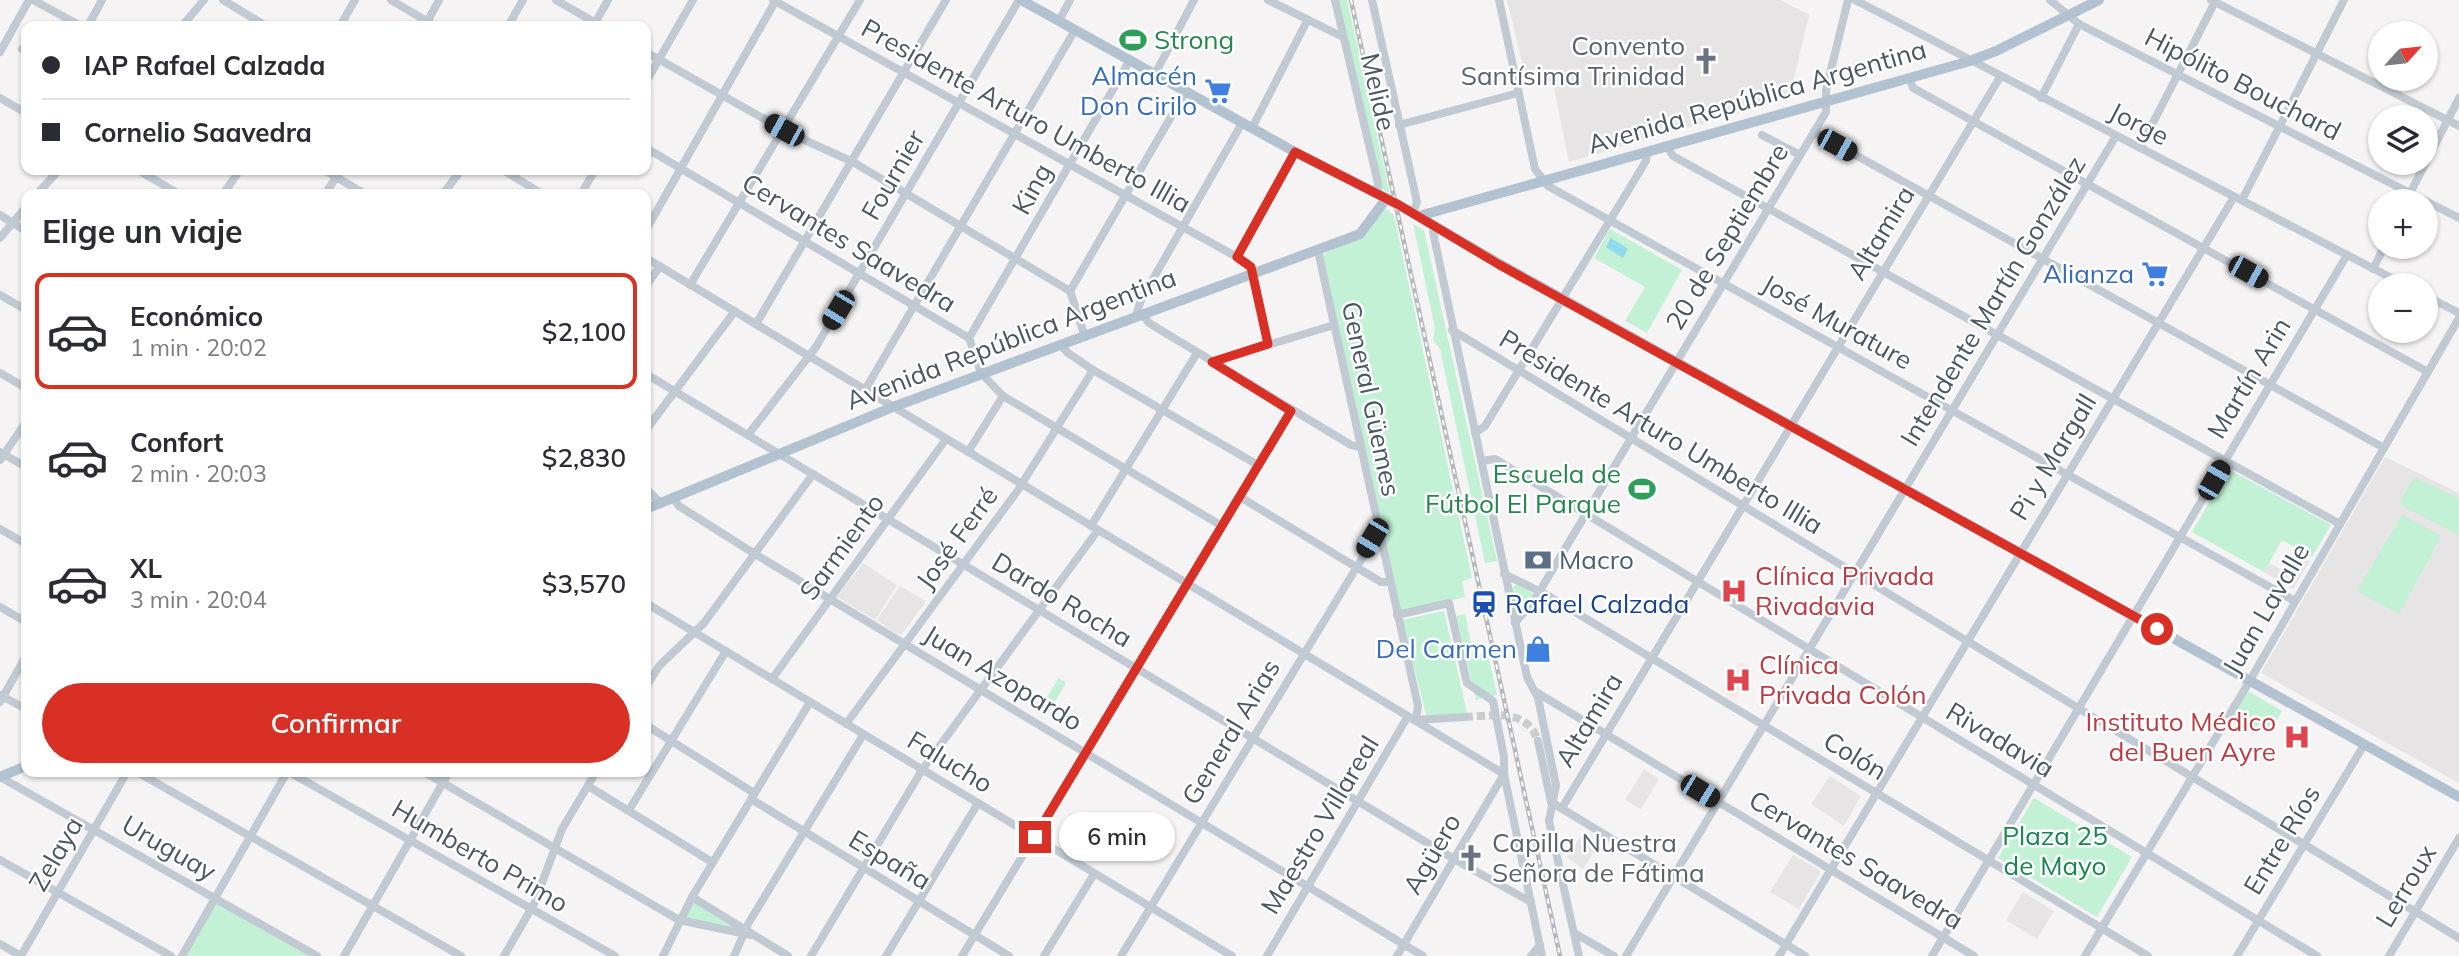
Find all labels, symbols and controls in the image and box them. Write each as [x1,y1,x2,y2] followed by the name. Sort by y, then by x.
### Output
[856,11,1197,220] street label: Presidente Arturo Umberto Illia
[2140,20,2347,147] street label: Hipólito Bouchard
[2368,21,2438,91] north arrow
[2368,21,2438,343] map controls
[1154,23,1234,56] place label: Strong
[1118,25,1148,55] sports icon: Strong
[1461,29,1685,92] place label: Convento Santísima Trinidad
[1584,32,1930,161] street label: Avenida República Argentina
[1691,46,1721,76] church icon: Convento Santísima Trinidad
[84,49,325,82] text: IAP Rafael Calzada
[1354,50,1403,134] street label: Melide
[1080,59,1197,122] place label: Almacén Don Cirilo
[1203,76,1233,106] supermarket icon: Almacén Don Cirilo
[2104,95,2175,152] street label: Jorge
[2368,105,2438,175] button: layers
[761,111,808,149] car
[84,116,312,149] text: Cornelio Saavedra
[854,123,932,226] street label: Fournier
[1814,126,1861,164] car
[1658,138,1795,336] street label: 20 de Septiembre
[1893,150,2092,452] street label: Intendente Martín González
[1004,157,1059,220] street label: King
[736,166,962,320] street label: Cervantes Saavedra
[1840,180,1921,286] street label: Altamira
[2368,189,2438,259] button: +
[42,211,243,251] text: Elige un viaje
[2225,253,2272,291] car
[2043,257,2134,290] place label: Alianza
[2140,259,2170,289] supermarket icon: Alianza
[841,260,1180,417] street label: Avenida República Argentina
[1756,267,1918,376] street label: José Murature
[2368,273,2438,343] button: −
[819,287,858,333] car
[1335,298,1408,499] street label: General Güemes
[46,300,109,363] icon: car
[130,300,263,333] text: Económico
[2200,311,2298,444] street label: Martín Arin
[542,315,626,348] text: $2,100
[1494,322,1829,541] street label: Presidente Arturo Umberto Illia
[130,333,267,362] text: 1 min · 20:02
[2002,388,2103,526] street label: Pi y Margall
[46,426,109,489] icon: car
[130,426,223,459] text: Confort
[542,441,626,474] text: $2,830
[1425,457,1621,520] place label: Escuela de Fútbol El Parque
[2195,457,2234,503] car
[130,459,267,488] text: 2 min · 20:03
[1627,474,1657,504] sports icon: Escuela de Fútbol El Parque
[908,480,1005,595] street label: José Ferré
[792,487,891,606] street label: Sarmiento
[1353,515,1392,561] car
[2215,537,2316,680] street label: Juan Lavalle
[1559,543,1634,576] place label: Macro
[986,545,1138,654] street label: Dardo Rocha
[1523,545,1553,575] bank icon: Macro
[46,552,109,615] icon: car
[130,552,162,585] text: XL
[1755,559,1934,622] place label: Clínica Privada Rivadavia
[542,567,626,600] text: $3,570
[1719,576,1749,606] hospital icon: Clínica Privada Rivadavia
[130,585,267,614] text: 3 min · 20:04
[1505,587,1689,620] place label: Rafael Calzada
[1469,589,1499,619] station icon: Rafael Calzada
[2141,613,2173,645] route start
[918,617,1089,738] street label: Juan Azopardo
[1376,632,1517,665] place label: Del Carmen
[1523,634,1553,664] shop icon: Del Carmen
[1759,648,1926,711] place label: Clínica Privada Colón
[1174,653,1287,810] street label: General Arias
[1723,665,1753,695] hospital icon: Clínica Privada Colón
[1548,667,1629,773] street label: Altamira
[42,683,630,763] button: Confirmar
[1940,695,2060,785] street label: Rivadavia
[2086,705,2276,768] place label: Instituto Médico del Buen Ayre
[2282,722,2312,752] hospital icon: Instituto Médico del Buen Ayre
[902,723,999,800] street label: Falucho
[1818,724,1893,787] street label: Colón
[1253,730,1386,920] street label: Maestro Villareal
[1677,771,1724,811] car
[2236,779,2327,900] street label: Entre Ríos
[1743,783,1969,937] street label: Cervantes Saavedra
[386,792,574,919] street label: Humberto Primo
[116,807,222,888] street label: Uruguay
[1395,807,1468,900] street label: Agüero
[21,811,90,897] street label: Zelaya
[1060,812,1175,862] callout: 6 min
[2002,819,2108,882] park label: Plaza 25 de Mayo
[1019,821,1051,853] route end
[843,822,937,897] street label: España
[1087,822,1147,851] text: 6 min
[1492,826,1705,889] place label: Capilla Nuestra Señora de Fátima
[2368,838,2443,933] street label: Lerroux
[1456,843,1486,873] church icon: Capilla Nuestra Señora de Fátima

